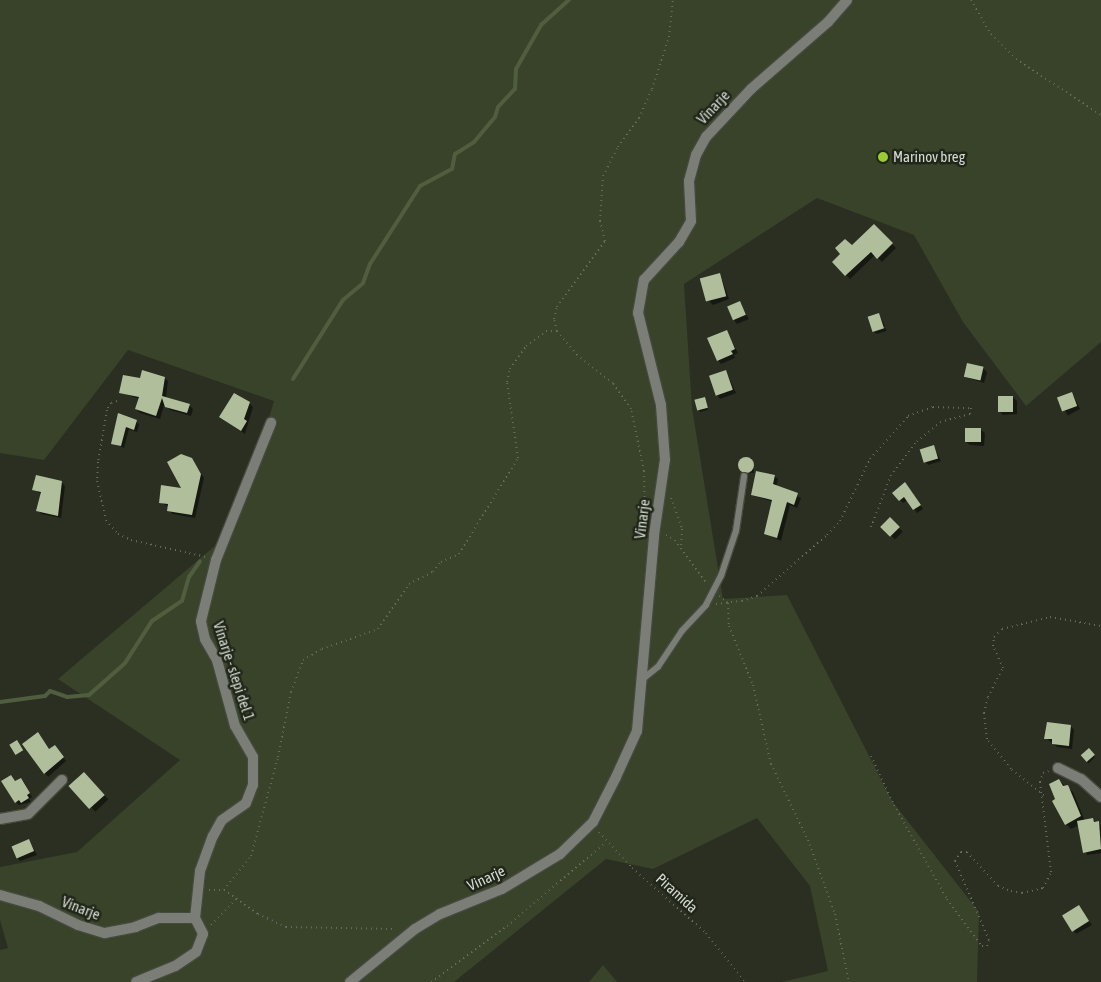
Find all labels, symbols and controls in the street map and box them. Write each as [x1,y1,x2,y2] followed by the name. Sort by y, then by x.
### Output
[693,86,733,128] street label: Vinarje
[893,148,965,166] place label: Marinov breg
[877,151,889,163] marker: Marinov breg
[631,498,653,540] street label: Vinarje
[210,619,258,723] street label: Vinarje - slepi del 1
[464,861,508,895] street label: Vinarje
[652,870,702,916] street label: Piramida
[59,892,103,924] street label: Vinarje

